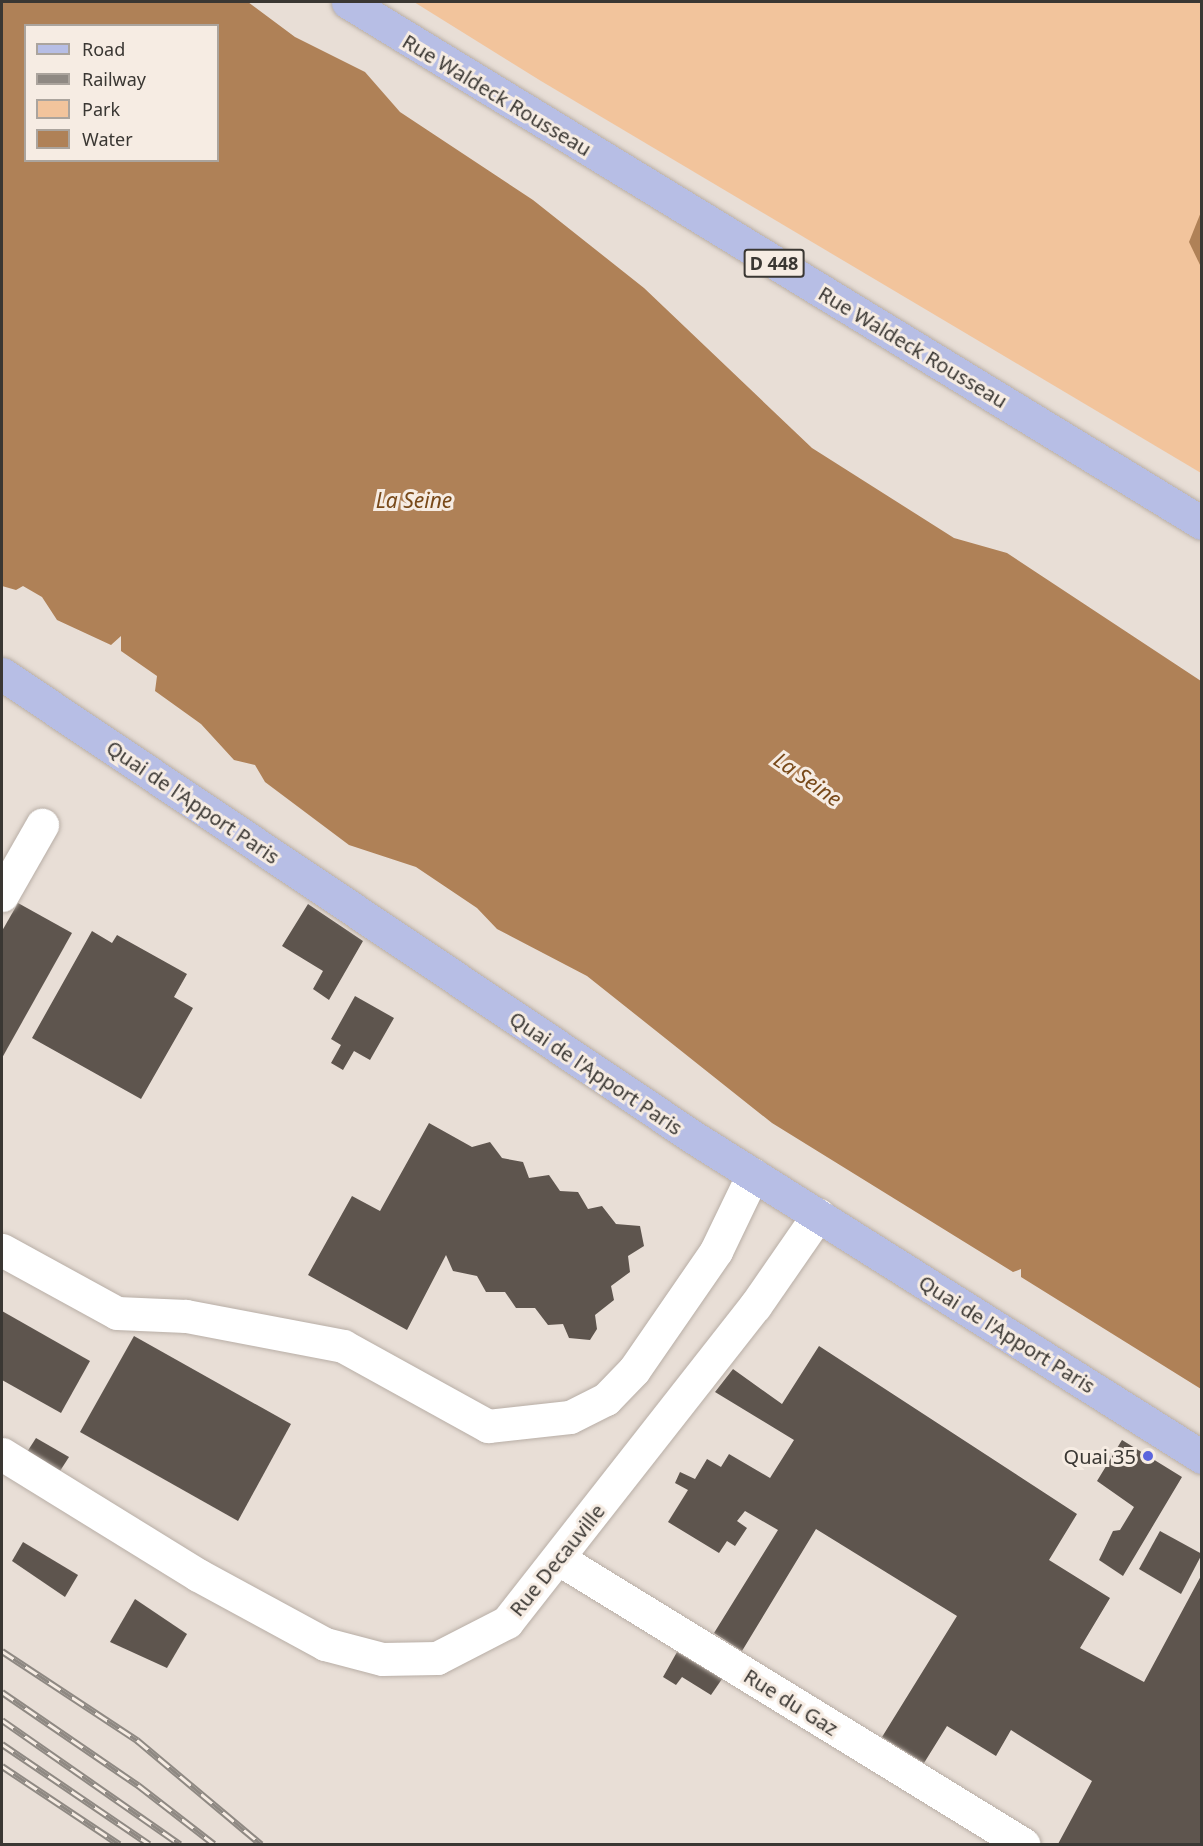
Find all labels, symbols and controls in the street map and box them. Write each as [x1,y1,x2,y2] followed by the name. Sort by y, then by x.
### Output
[24,24,219,162] legend
[398,29,596,161] street label: Rue Waldeck Rousseau
[82,37,125,61] text: Road
[82,67,146,91] text: Railway
[82,97,120,121] text: Park
[82,127,133,151] text: Water
[742,248,806,278] road number: D 448
[814,281,1012,413] street label: Rue Waldeck Rousseau
[376,487,452,513] water label: La Seine
[102,735,284,869] street label: Quai de l'Apport Paris
[769,747,847,811] water label: La Seine
[505,1006,687,1140] street label: Quai de l'Apport Paris
[915,1270,1099,1398] street label: Quai de l'Apport Paris
[1064,1444,1136,1468] place label: Quai 35
[1141,1449,1155,1463] marker: Quai 35
[504,1499,610,1621] street label: Rue Decauville
[740,1664,842,1740] street label: Rue du Gaz

